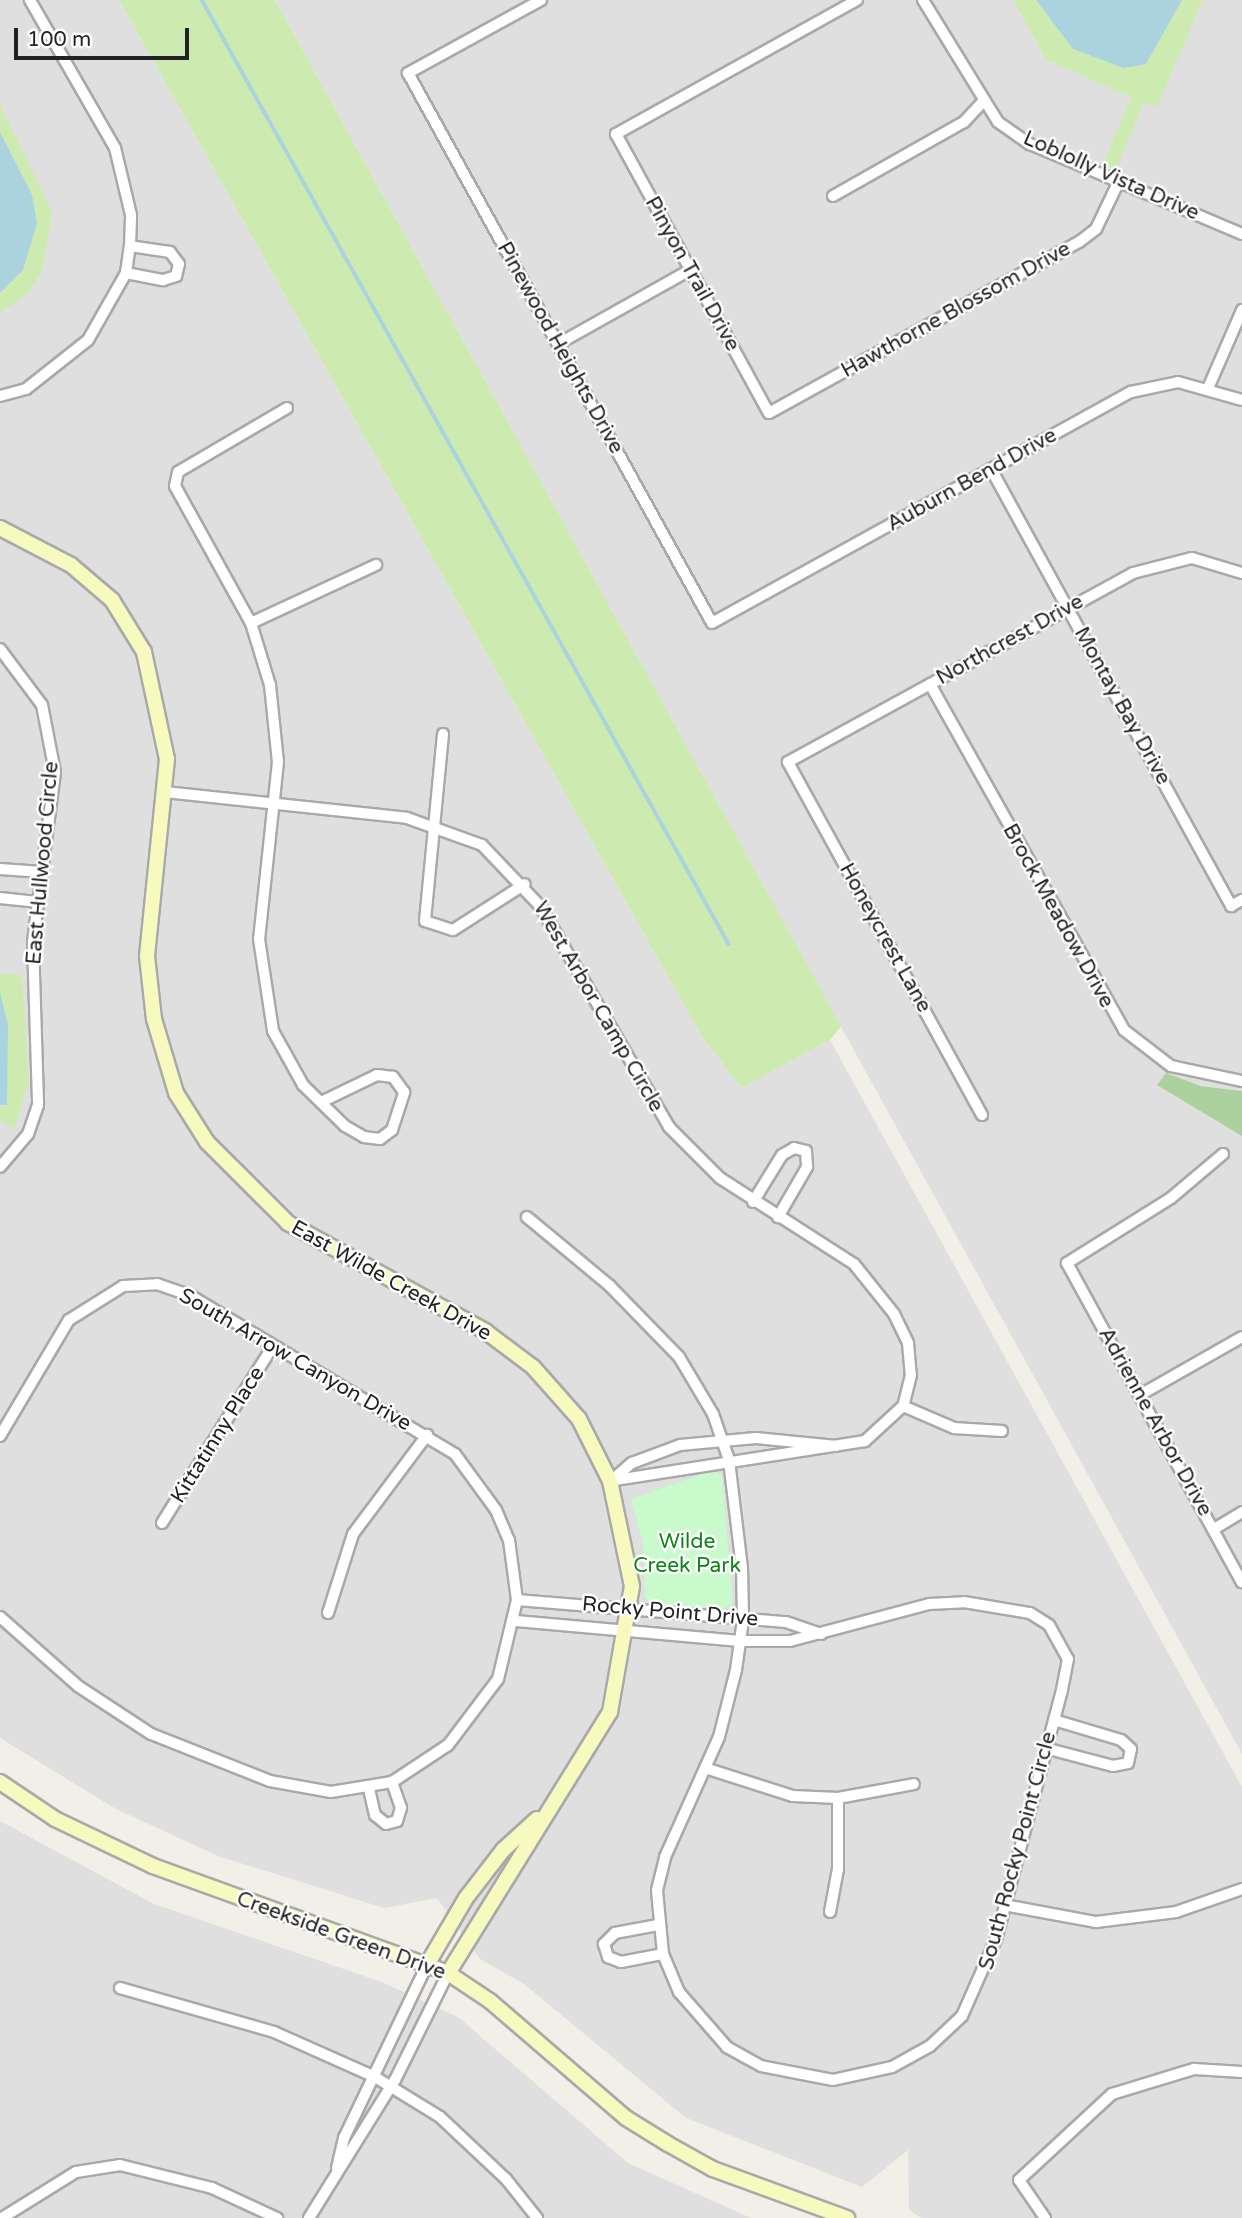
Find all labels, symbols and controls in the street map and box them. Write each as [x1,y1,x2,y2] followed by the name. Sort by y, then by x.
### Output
[18,14,192,58] scale bar
[27,27,91,52] text: 100 m
[1019,126,1203,226] street label: Loblolly Vista Drive
[639,192,745,356] street label: Pinyon Trail Drive
[837,236,1075,384] street label: Hawthorne Blossom Drive
[491,238,629,458] street label: Pinewood Heights Drive
[883,423,1061,537] street label: Auburn Bend Drive
[932,589,1088,691] street label: Northcrest Drive
[1068,623,1176,789] street label: Montay Bay Drive
[22,760,64,966] street label: East Hullwood Circle
[997,820,1119,1012] street label: Brock Meadow Drive
[834,859,936,1017] street label: Honeycrest Lane
[527,897,669,1117] street label: West Arbor Camp Circle
[286,1215,496,1347] street label: East Wilde Creek Drive
[175,1283,415,1437] street label: South Arrow Canyon Drive
[1093,1323,1217,1521] street label: Adrienne Arbor Drive
[166,1362,270,1508] street label: Kittatinny Place
[633,1529,741,1579] park label: Wilde Creek Park
[581,1592,759,1632] street label: Rocky Point Drive
[974,1729,1062,1973] street label: South Rocky Point Circle
[233,1886,449,1986] street label: Creekside Green Drive

